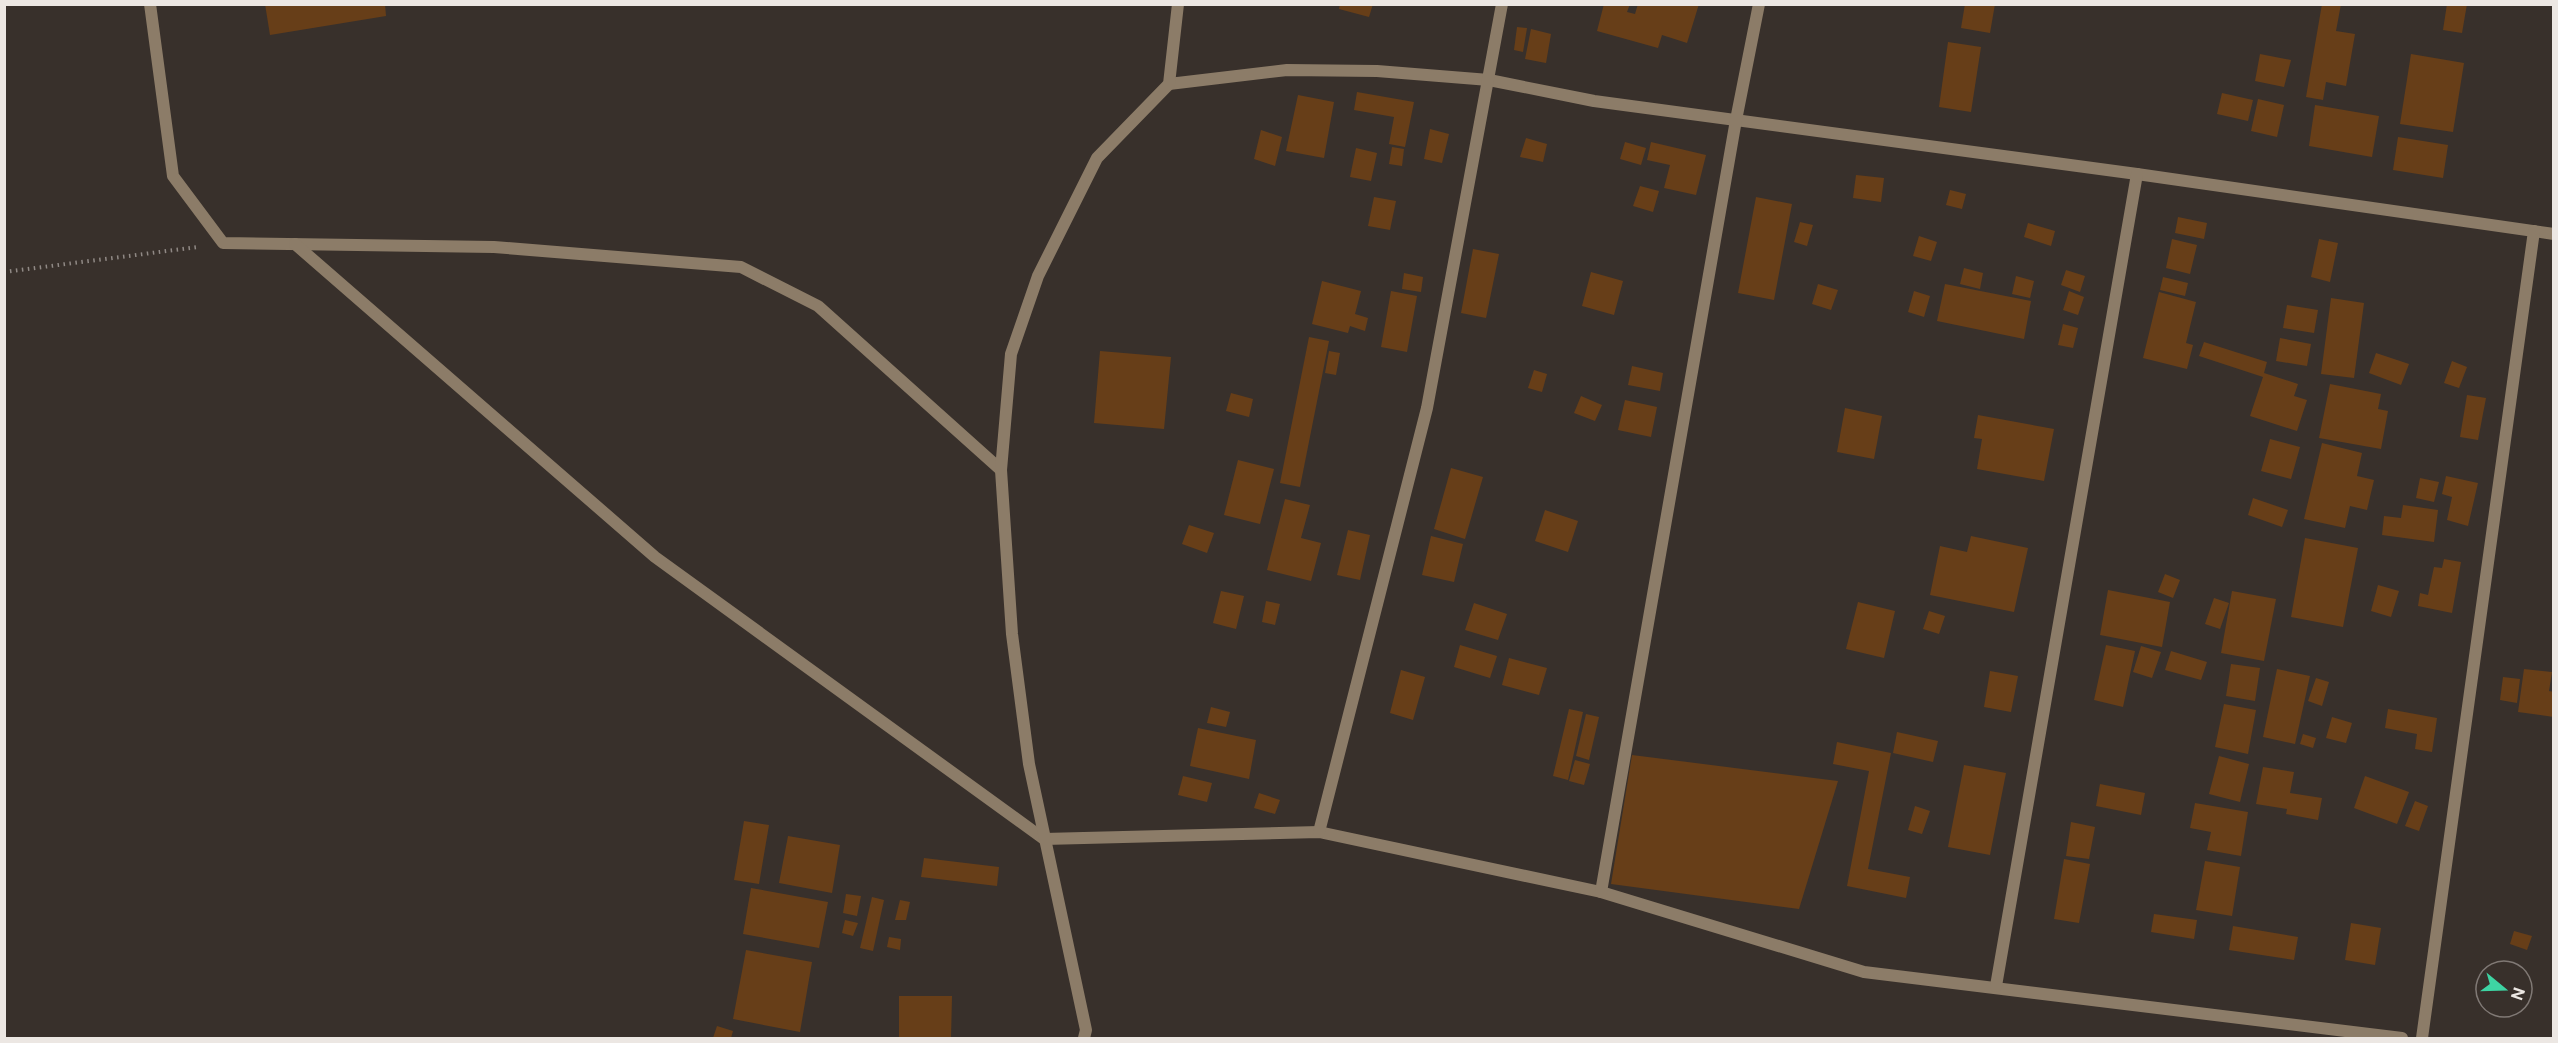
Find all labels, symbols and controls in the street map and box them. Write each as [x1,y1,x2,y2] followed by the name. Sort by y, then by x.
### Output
[2474,959,2534,1019] north arrow
[2507,985,2529,1003] text: N

